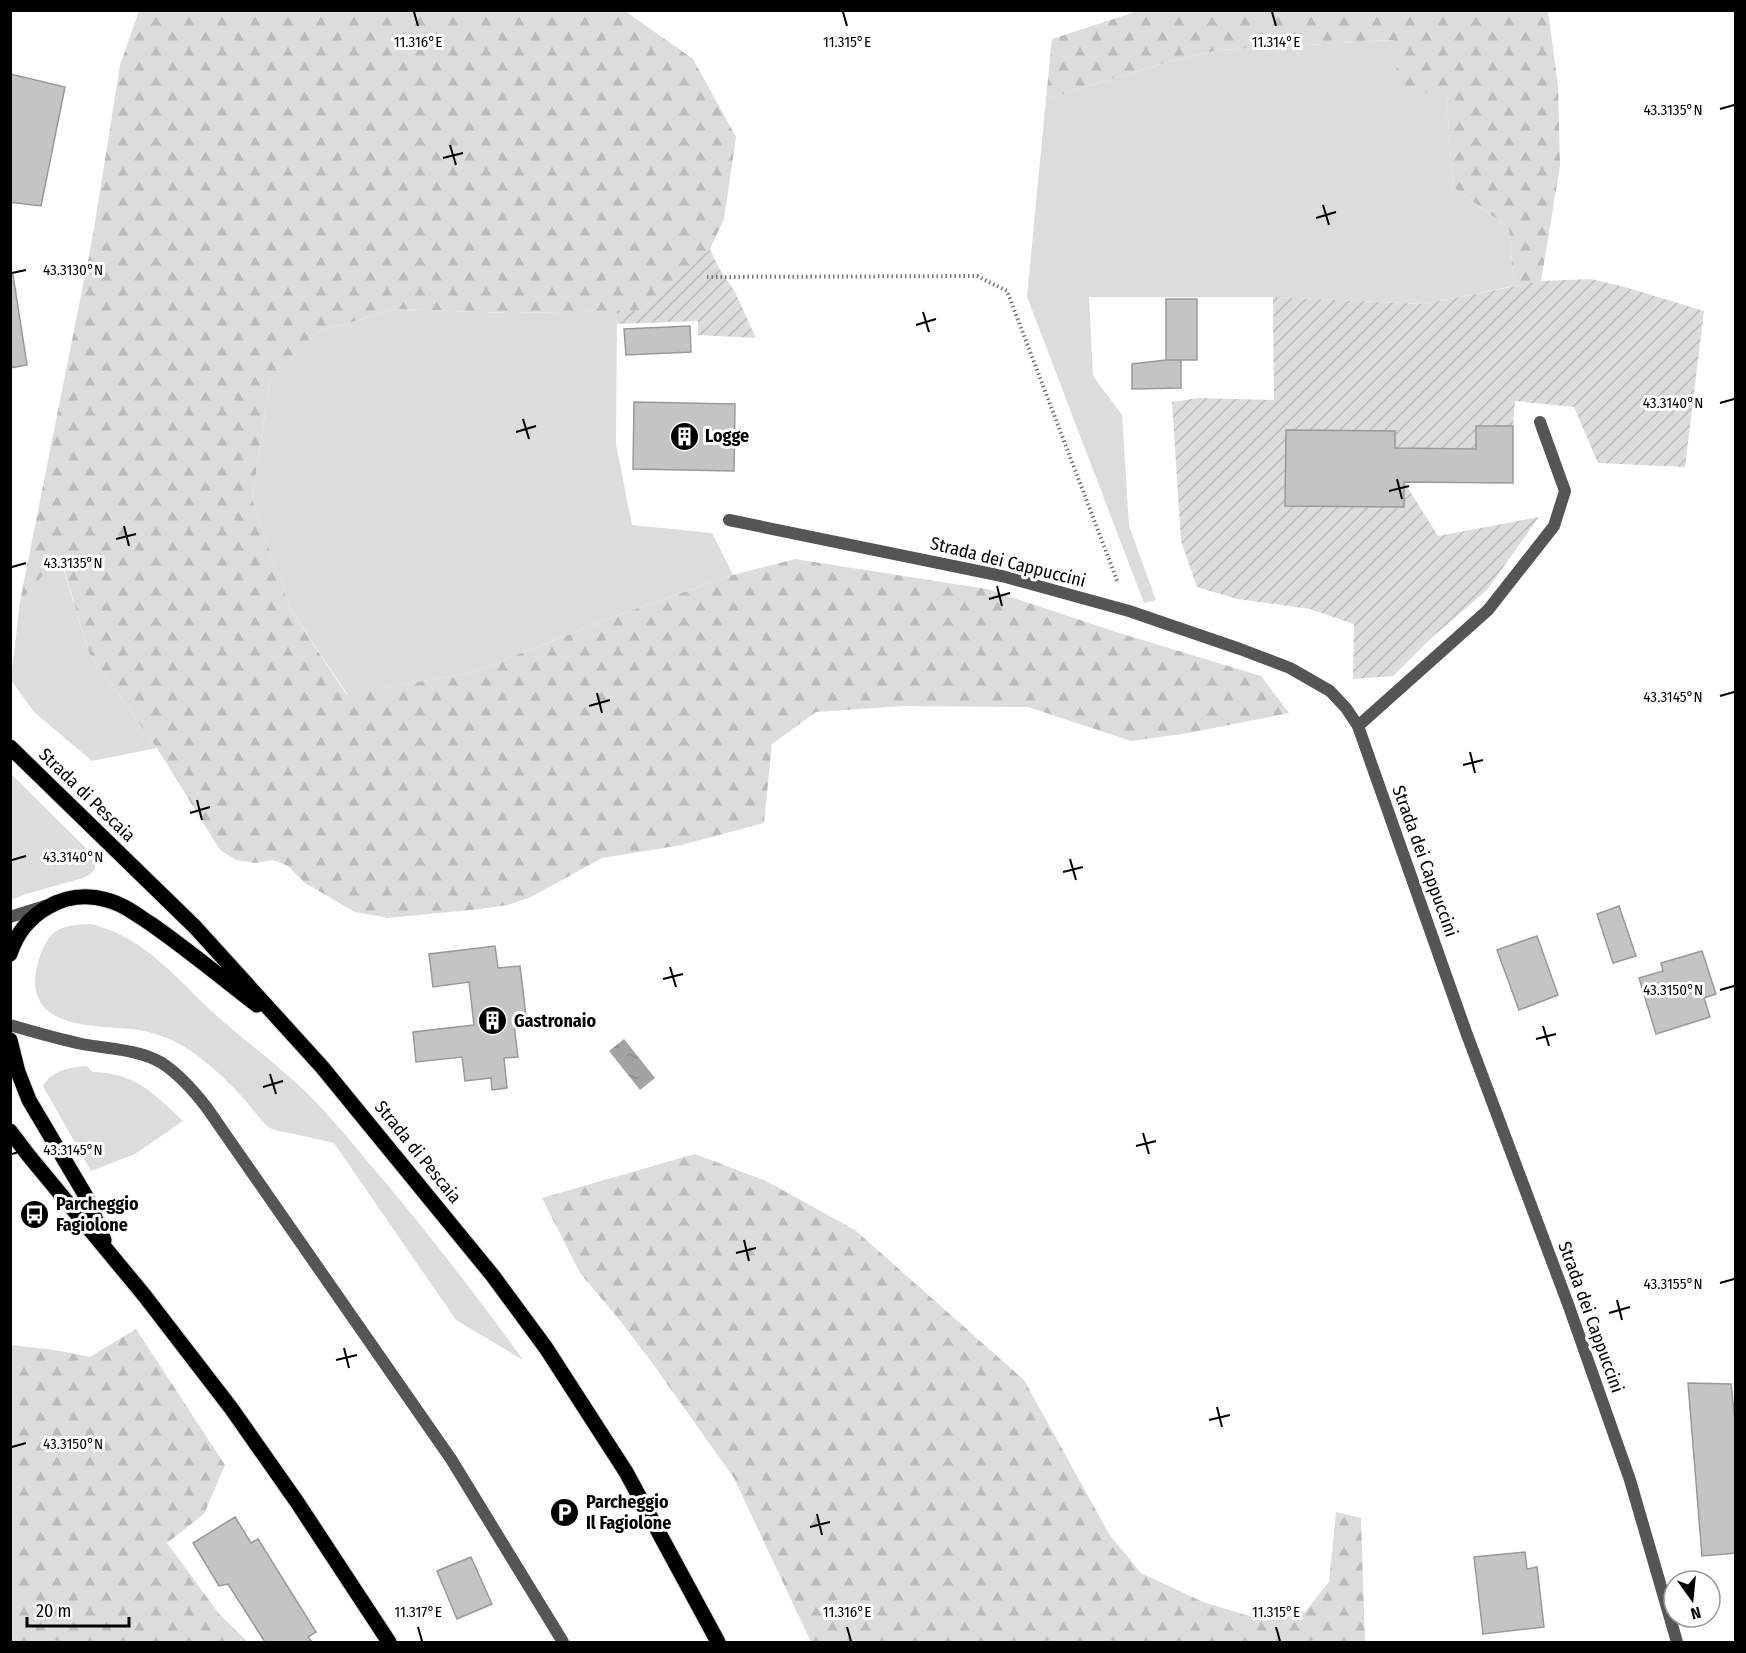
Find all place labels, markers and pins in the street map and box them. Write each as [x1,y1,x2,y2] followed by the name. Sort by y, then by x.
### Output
[668,420,700,452] building icon: Logge
[705,425,749,447] place label: Logge
[477,1005,509,1037] building icon: Gastronaio
[514,1010,596,1032] place label: Gastronaio
[56,1193,139,1236] place label: Parcheggio Fagiolone
[19,1198,51,1230] bus stop icon: Parcheggio Fagiolone
[586,1491,671,1534] place label: Parcheggio Il Fagiolone
[549,1496,581,1528] parking icon: Parcheggio Il Fagiolone

